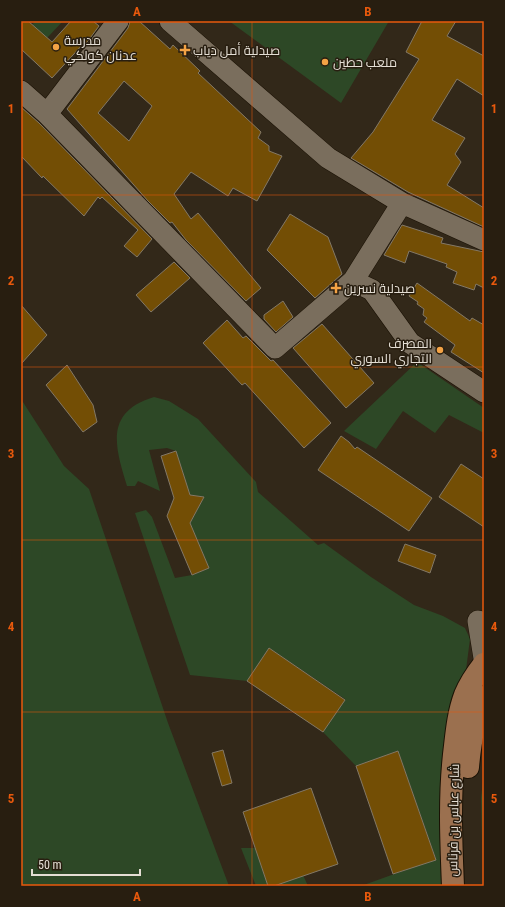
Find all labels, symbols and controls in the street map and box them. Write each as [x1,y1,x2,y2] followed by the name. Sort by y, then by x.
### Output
[133,4,141,19] text: A
[364,4,372,19] text: B
[64,33,137,66] place label: مدرسة عدنان كولكي
[51,42,61,52] marker: مدرسة عدنان كولكي
[193,42,280,58] place label: صيدلية أمل دياب
[180,45,190,55] marker: صيدلية أمل دياب
[333,55,397,70] place label: ملعب حطين
[320,57,330,67] marker: ملعب حطين
[8,101,14,116] text: 1
[491,101,497,116] text: 1
[8,273,15,288] text: 2
[491,273,498,288] text: 2
[344,281,415,296] place label: صيدلية نسرين
[331,283,341,293] marker: صيدلية نسرين
[351,336,432,369] place label: المصرف التجاري السوري
[435,345,445,355] marker: المصرف التجاري السوري
[8,446,14,461] text: 3
[491,446,497,461] text: 3
[8,619,15,634] text: 4
[491,619,498,634] text: 4
[445,764,463,876] street label: شارع عباس بن فرناس
[8,791,15,806] text: 5
[491,791,498,806] text: 5
[32,851,140,877] scale bar
[38,858,62,872] text: 50 m
[133,889,141,904] text: A
[364,889,372,904] text: B

